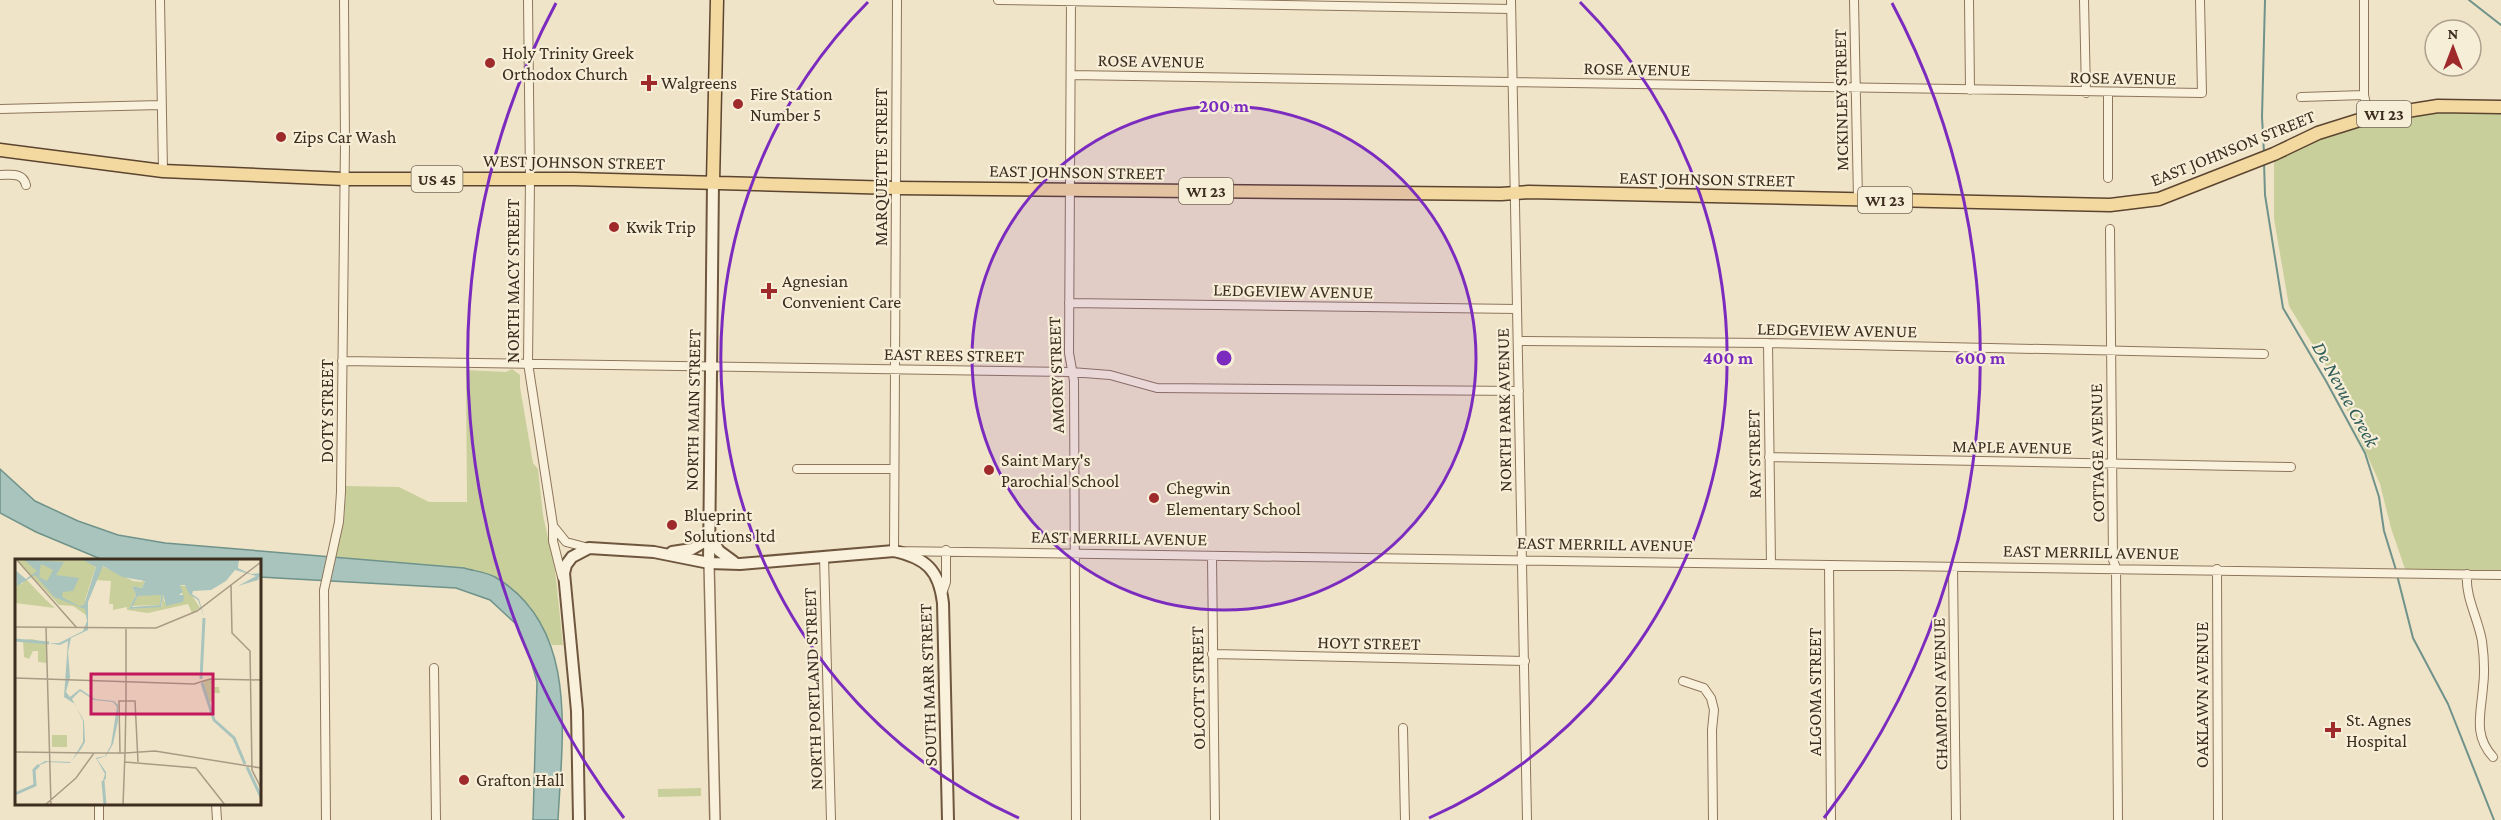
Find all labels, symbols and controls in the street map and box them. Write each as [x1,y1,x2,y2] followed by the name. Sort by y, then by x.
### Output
[2423,18,2483,78] north arrow
[2448,25,2459,42] text: N
[1830,29,1852,171] street label: MCKINLEY STREET
[502,43,634,84] place label: Holy Trinity Greek Orthodox Church
[1097,50,1205,72] street label: ROSE AVENUE
[483,56,497,70] marker: Holy Trinity Greek Orthodox Church
[1583,58,1691,80] street label: ROSE AVENUE
[2069,67,2177,89] street label: ROSE AVENUE
[661,73,737,93] place label: Walgreens
[642,76,656,90] marker: Walgreens
[750,84,833,125] place label: Fire Station Number 5
[871,87,891,246] street label: MARQUETTE STREET
[1199,96,1250,116] text: 200 m
[731,97,745,111] marker: Fire Station Number 5
[2357,101,2411,127] road number: WI 23
[2148,106,2318,190] street label: EAST JOHNSON STREET
[293,127,397,147] place label: Zips Car Wash
[274,130,288,144] marker: Zips Car Wash
[483,150,665,174] street label: WEST JOHNSON STREET
[989,160,1165,184] street label: EAST JOHNSON STREET
[412,166,462,192] road number: US 45
[1619,167,1795,191] street label: EAST JOHNSON STREET
[1179,178,1233,204] road number: WI 23
[1858,187,1912,213] road number: WI 23
[503,199,523,363] street label: NORTH MACY STREET
[626,217,696,237] place label: Kwik Trip
[607,220,621,234] marker: Kwik Trip
[782,271,901,312] place label: Agnesian Convenient Care
[1213,280,1373,302] street label: LEDGEVIEW AVENUE
[760,282,778,300] marker: Agnesian Convenient Care
[1044,316,1068,434] street label: AMORY STREET
[1757,319,1917,341] street label: LEDGEVIEW AVENUE
[1493,328,1515,492] street label: NORTH PARK AVENUE
[682,329,704,491] street label: NORTH MAIN STREET
[2308,337,2385,452] water label: De Nevue Creek
[884,344,1024,366] street label: EAST REES STREET
[1214,348,1234,368] centre of rings
[1703,348,1754,368] text: 400 m
[1955,348,2006,368] text: 600 m
[317,359,337,463] street label: DOTY STREET
[2086,383,2108,523] street label: COTTAGE AVENUE
[1743,409,1765,499] street label: RAY STREET
[1952,436,2072,458] street label: MAPLE AVENUE
[1001,450,1120,491] place label: Saint Mary's Parochial School
[982,463,996,477] marker: Saint Mary's Parochial School
[1166,478,1301,519] place label: Chegwin Elementary School
[1147,491,1161,505] marker: Chegwin Elementary School
[684,505,776,546] place label: Blueprint Solutions ltd
[665,518,679,532] marker: Blueprint Solutions ltd
[1031,526,1207,550] street label: EAST MERRILL AVENUE
[1517,532,1693,556] street label: EAST MERRILL AVENUE
[2003,540,2179,564] street label: EAST MERRILL AVENUE
[15,559,261,805] inset map
[799,587,827,791] street label: NORTH PORTLAND STREET
[915,603,941,767] street label: SOUTH MARR STREET
[1929,617,1951,770] street label: CHAMPION AVENUE
[2192,622,2212,768] street label: OAKLAWN AVENUE
[1187,626,1209,750] street label: OLCOTT STREET
[1805,628,1825,756] street label: ALGOMA STREET
[1317,632,1421,654] street label: HOYT STREET
[2346,710,2411,751] place label: St. Agnes Hospital
[2324,721,2342,739] marker: St. Agnes Hospital
[476,770,565,790] place label: Grafton Hall
[457,773,471,787] marker: Grafton Hall

